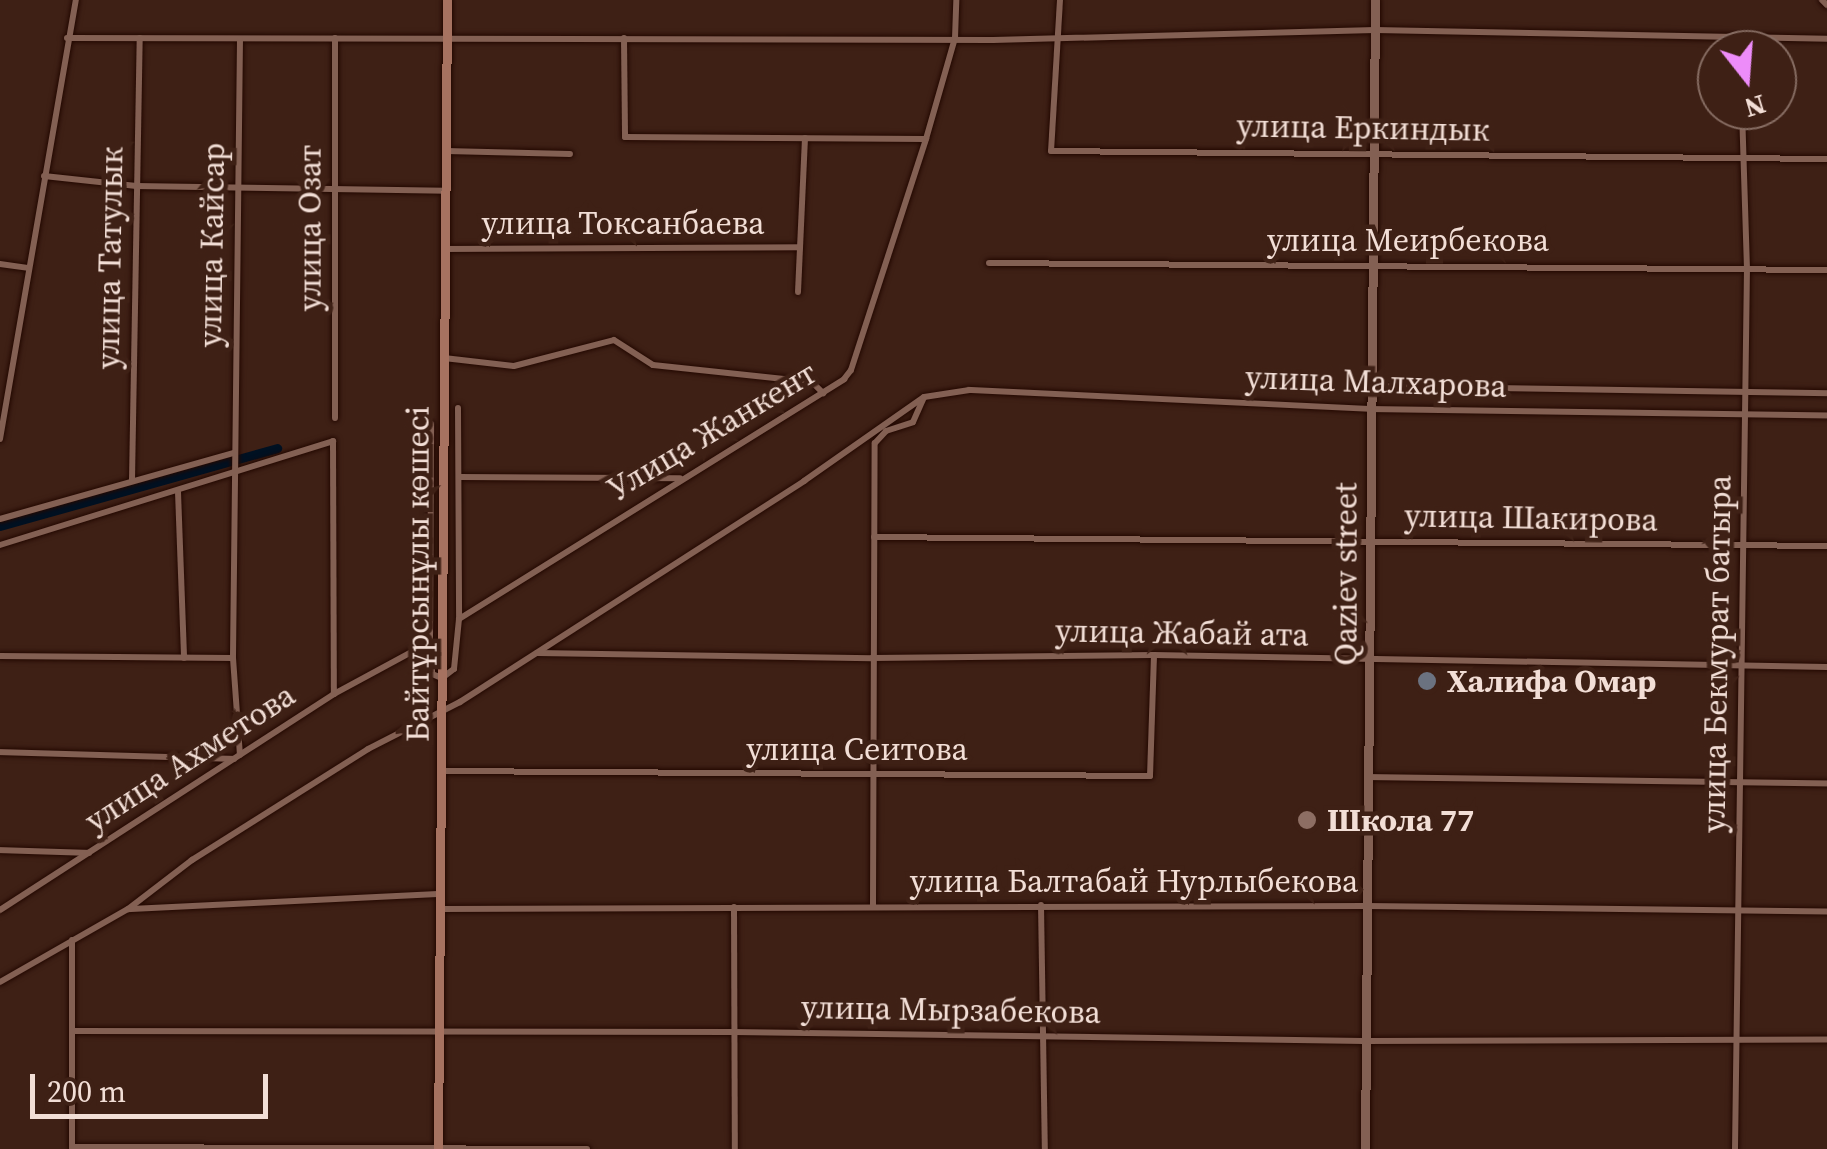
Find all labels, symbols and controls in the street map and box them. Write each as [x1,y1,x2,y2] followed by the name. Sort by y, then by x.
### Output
[1697,30,1797,130] north arrow
[1740,86,1770,128] text: N
[1236,107,1490,149] street label: улица Еркиндык
[191,142,233,348] street label: улица Кайсар
[291,145,329,311] street label: улица Озат
[89,146,131,370] street label: улица Татулык
[481,204,765,242] street label: улица Токсанбаева
[1267,221,1549,259] street label: улица Меирбекова
[601,354,823,508] street label: Улица Жанкент
[1245,358,1507,406] street label: улица Малхарова
[399,406,437,742] street label: Байтұрсынұлы көшесі
[1695,475,1739,833] street label: улица Бекмурат батыра
[1327,482,1365,666] street label: Qaziev street
[1404,497,1658,539] street label: улица Шакирова
[1055,612,1309,654] street label: улица Жабай ата
[1447,662,1656,700] place label: Халифа Омар
[1416,670,1438,692] marker: Халифа Омар
[78,676,302,840] street label: улица Ахметова
[746,730,968,768] street label: улица Сеитова
[1327,801,1474,839] place label: Школа 77
[1296,809,1318,831] marker: Школа 77
[910,862,1358,900] street label: улица Балтабай Нурлыбекова
[801,988,1101,1032] street label: улица Мырзабекова
[35,1054,272,1116] scale bar
[47,1071,126,1112] text: 200 m

